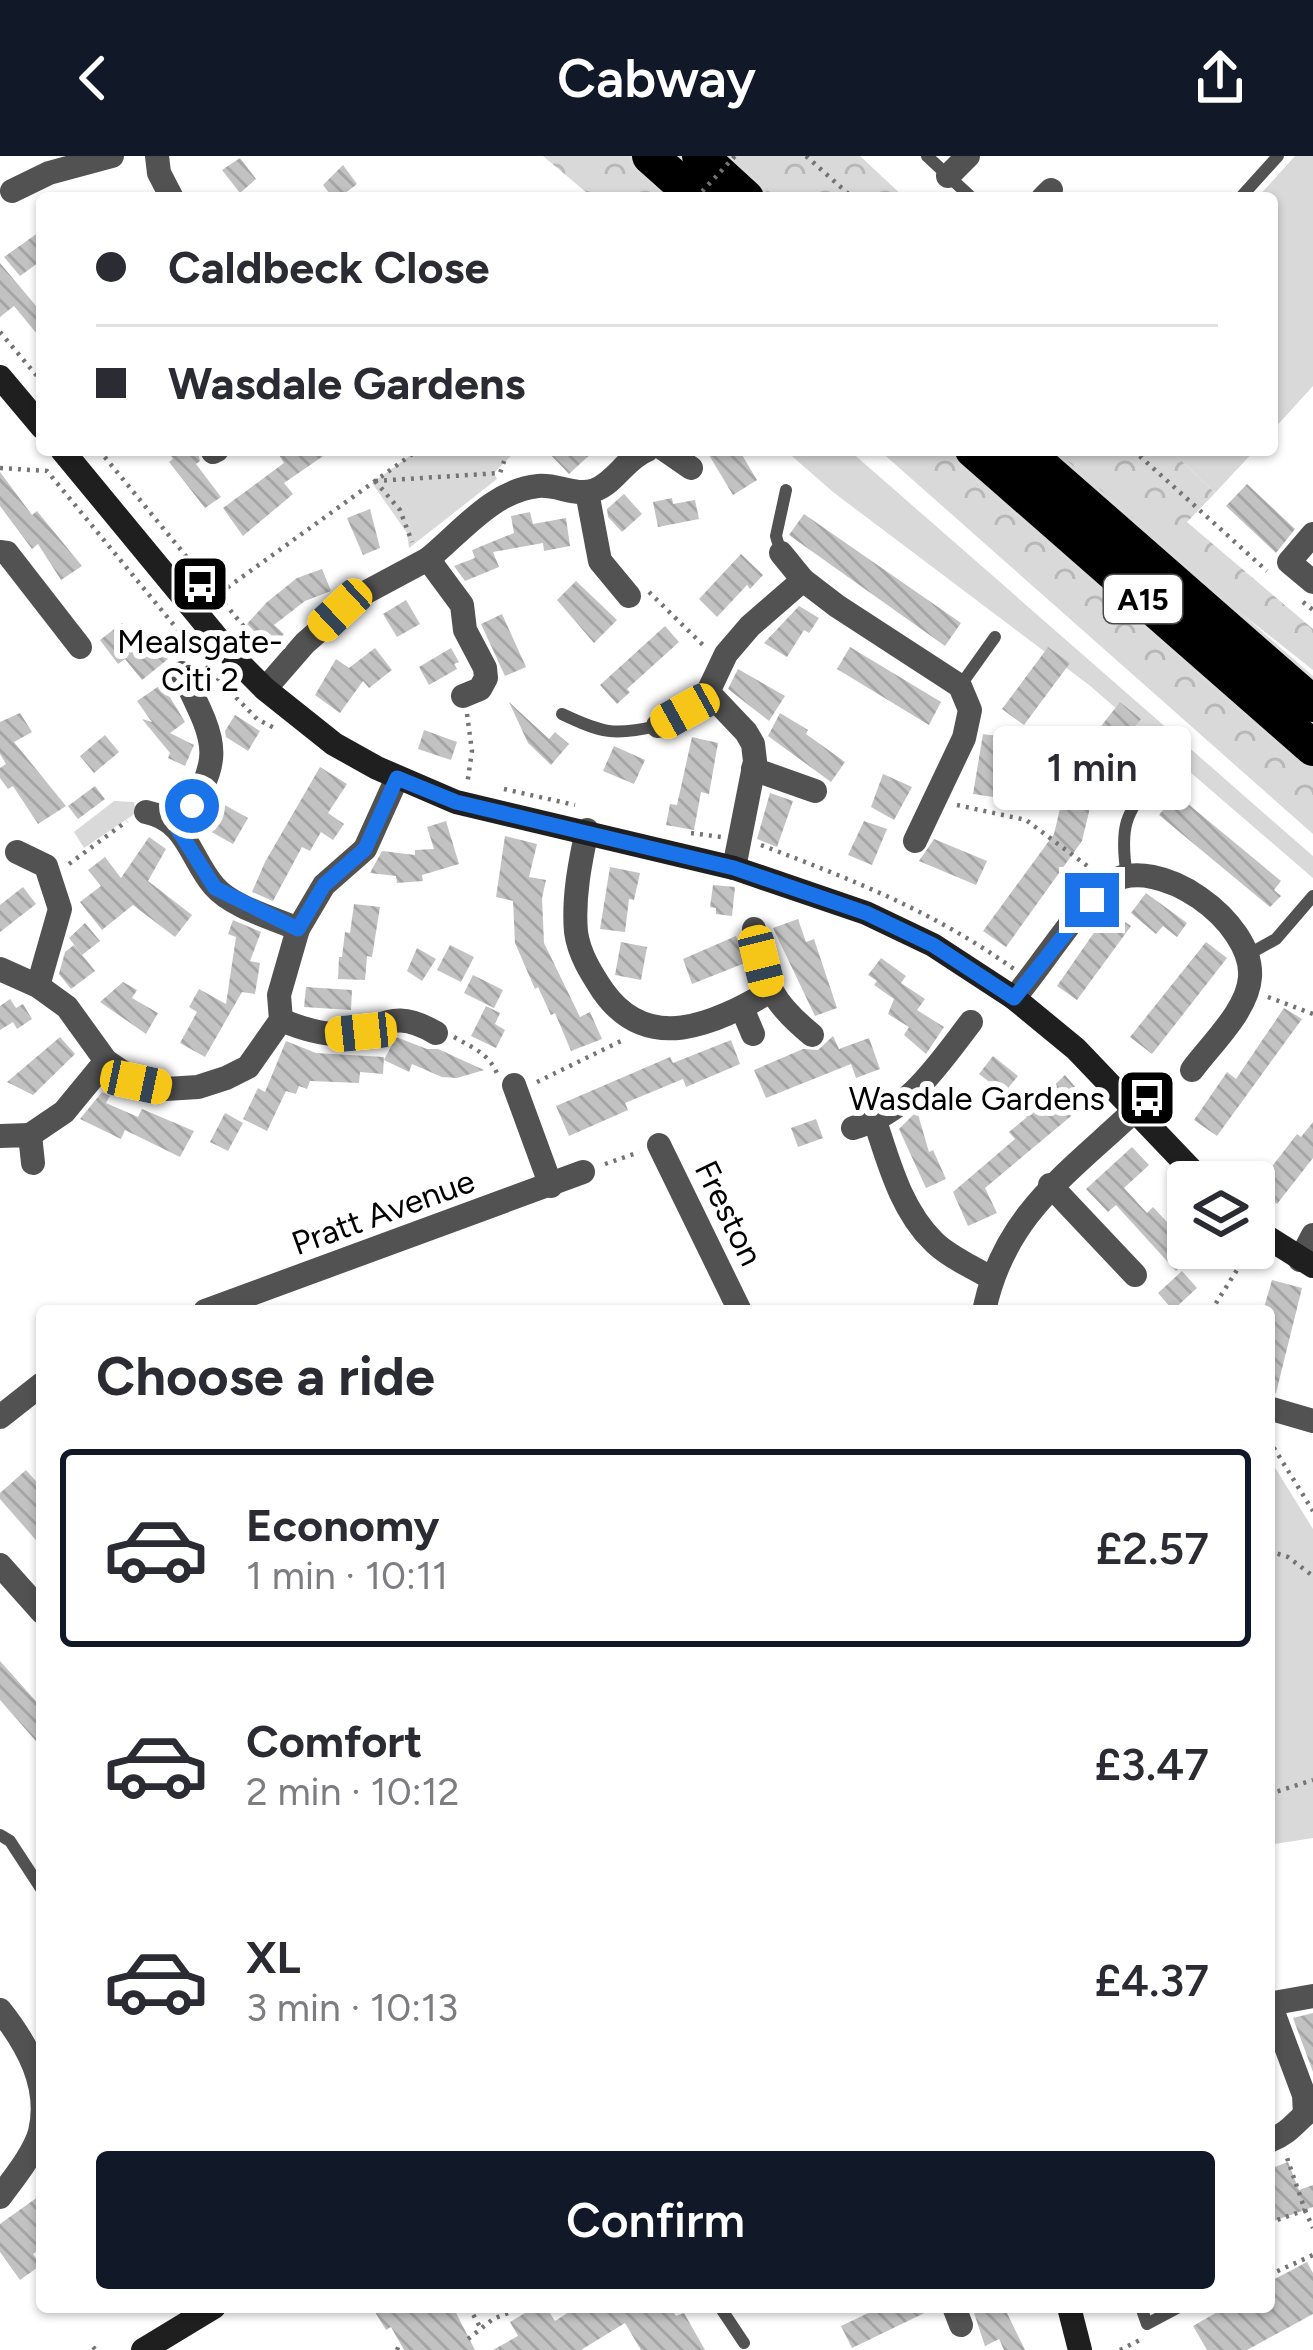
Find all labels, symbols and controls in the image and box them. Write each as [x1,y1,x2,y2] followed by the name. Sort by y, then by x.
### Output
[60,45,126,111] icon: back
[1187,45,1253,111] icon: share
[557,46,756,111] text: Cabway
[168,240,489,294] text: Caldbeck Close
[168,356,526,410] text: Wasdale Gardens
[169,553,231,615] bus stop icon: Mealsgate- Citi 2
[301,572,379,648] car
[1104,575,1182,623] road number: A15
[117,622,283,699] place label: Mealsgate- Citi 2
[645,678,725,744] car
[993,726,1191,810] callout: 1 min
[1046,744,1138,791] text: 1 min
[165,779,219,833] route start
[1065,873,1119,927] route end
[735,922,787,1000] car
[323,1010,399,1054] car
[97,1057,175,1107] car
[1116,1067,1178,1129] bus stop icon: Wasdale Gardens
[849,1079,1105,1118] place label: Wasdale Gardens
[687,1154,771,1272] street label: Freston
[286,1161,480,1263] street label: Pratt Avenue
[1167,1161,1275,1269] map controls
[1167,1161,1275,1269] button: layers
[96,1344,435,1409] text: Choose a ride
[102,1494,210,1602] icon: car
[246,1498,439,1552] text: Economy
[1096,1521,1209,1575] text: £2.57
[246,1552,448,1599] text: 1 min · 10:11
[102,1710,210,1818] icon: car
[246,1714,422,1768] text: Comfort
[1094,1737,1209,1791] text: £3.47
[246,1768,460,1815] text: 2 min · 10:12
[102,1926,210,2034] icon: car
[246,1930,301,1984] text: XL
[1094,1953,1209,2007] text: £4.37
[246,1984,458,2031] text: 3 min · 10:13
[96,2151,1215,2289] button: Confirm

